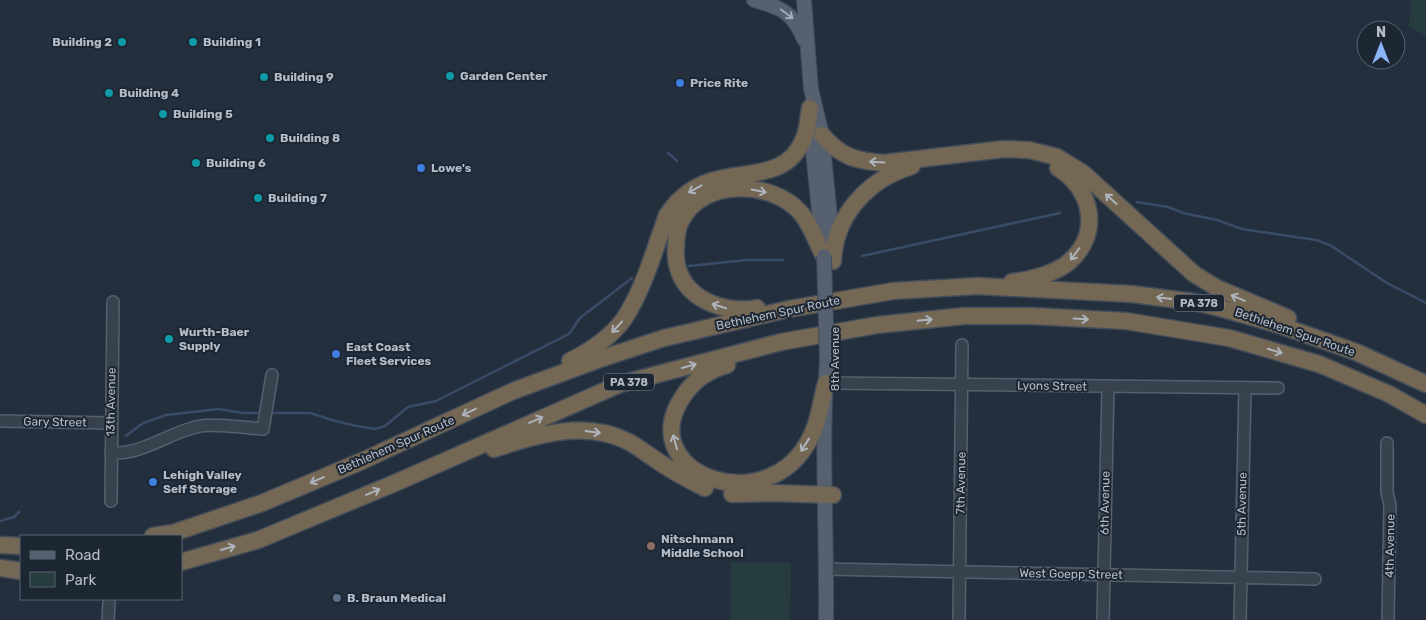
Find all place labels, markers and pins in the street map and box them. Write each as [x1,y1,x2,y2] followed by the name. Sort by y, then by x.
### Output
[52,35,112,49] place label: Building 2
[203,35,261,49] place label: Building 1
[116,36,128,48] marker: Building 2
[187,36,199,48] marker: Building 1
[460,69,548,83] place label: Garden Center
[274,70,334,84] place label: Building 9
[444,70,456,82] marker: Garden Center
[258,71,270,83] marker: Building 9
[690,76,748,90] place label: Price Rite
[674,77,686,89] marker: Price Rite
[119,86,179,100] place label: Building 4
[103,87,115,99] marker: Building 4
[173,107,233,121] place label: Building 5
[157,108,169,120] marker: Building 5
[280,131,340,145] place label: Building 8
[264,132,276,144] marker: Building 8
[206,156,266,170] place label: Building 6
[190,157,202,169] marker: Building 6
[431,161,472,175] place label: Lowe's
[415,162,427,174] marker: Lowe's
[268,191,327,205] place label: Building 7
[252,192,264,204] marker: Building 7
[179,325,250,353] place label: Wurth-Baer Supply
[163,333,175,345] marker: Wurth-Baer Supply
[346,340,432,368] place label: East Coast Fleet Services
[330,348,342,360] marker: East Coast Fleet Services
[163,468,242,496] place label: Lehigh Valley Self Storage
[147,476,159,488] marker: Lehigh Valley Self Storage
[661,532,744,560] place label: Nitschmann Middle School
[645,540,657,552] marker: Nitschmann Middle School
[347,591,446,605] place label: B. Braun Medical
[331,592,343,604] marker: B. Braun Medical

